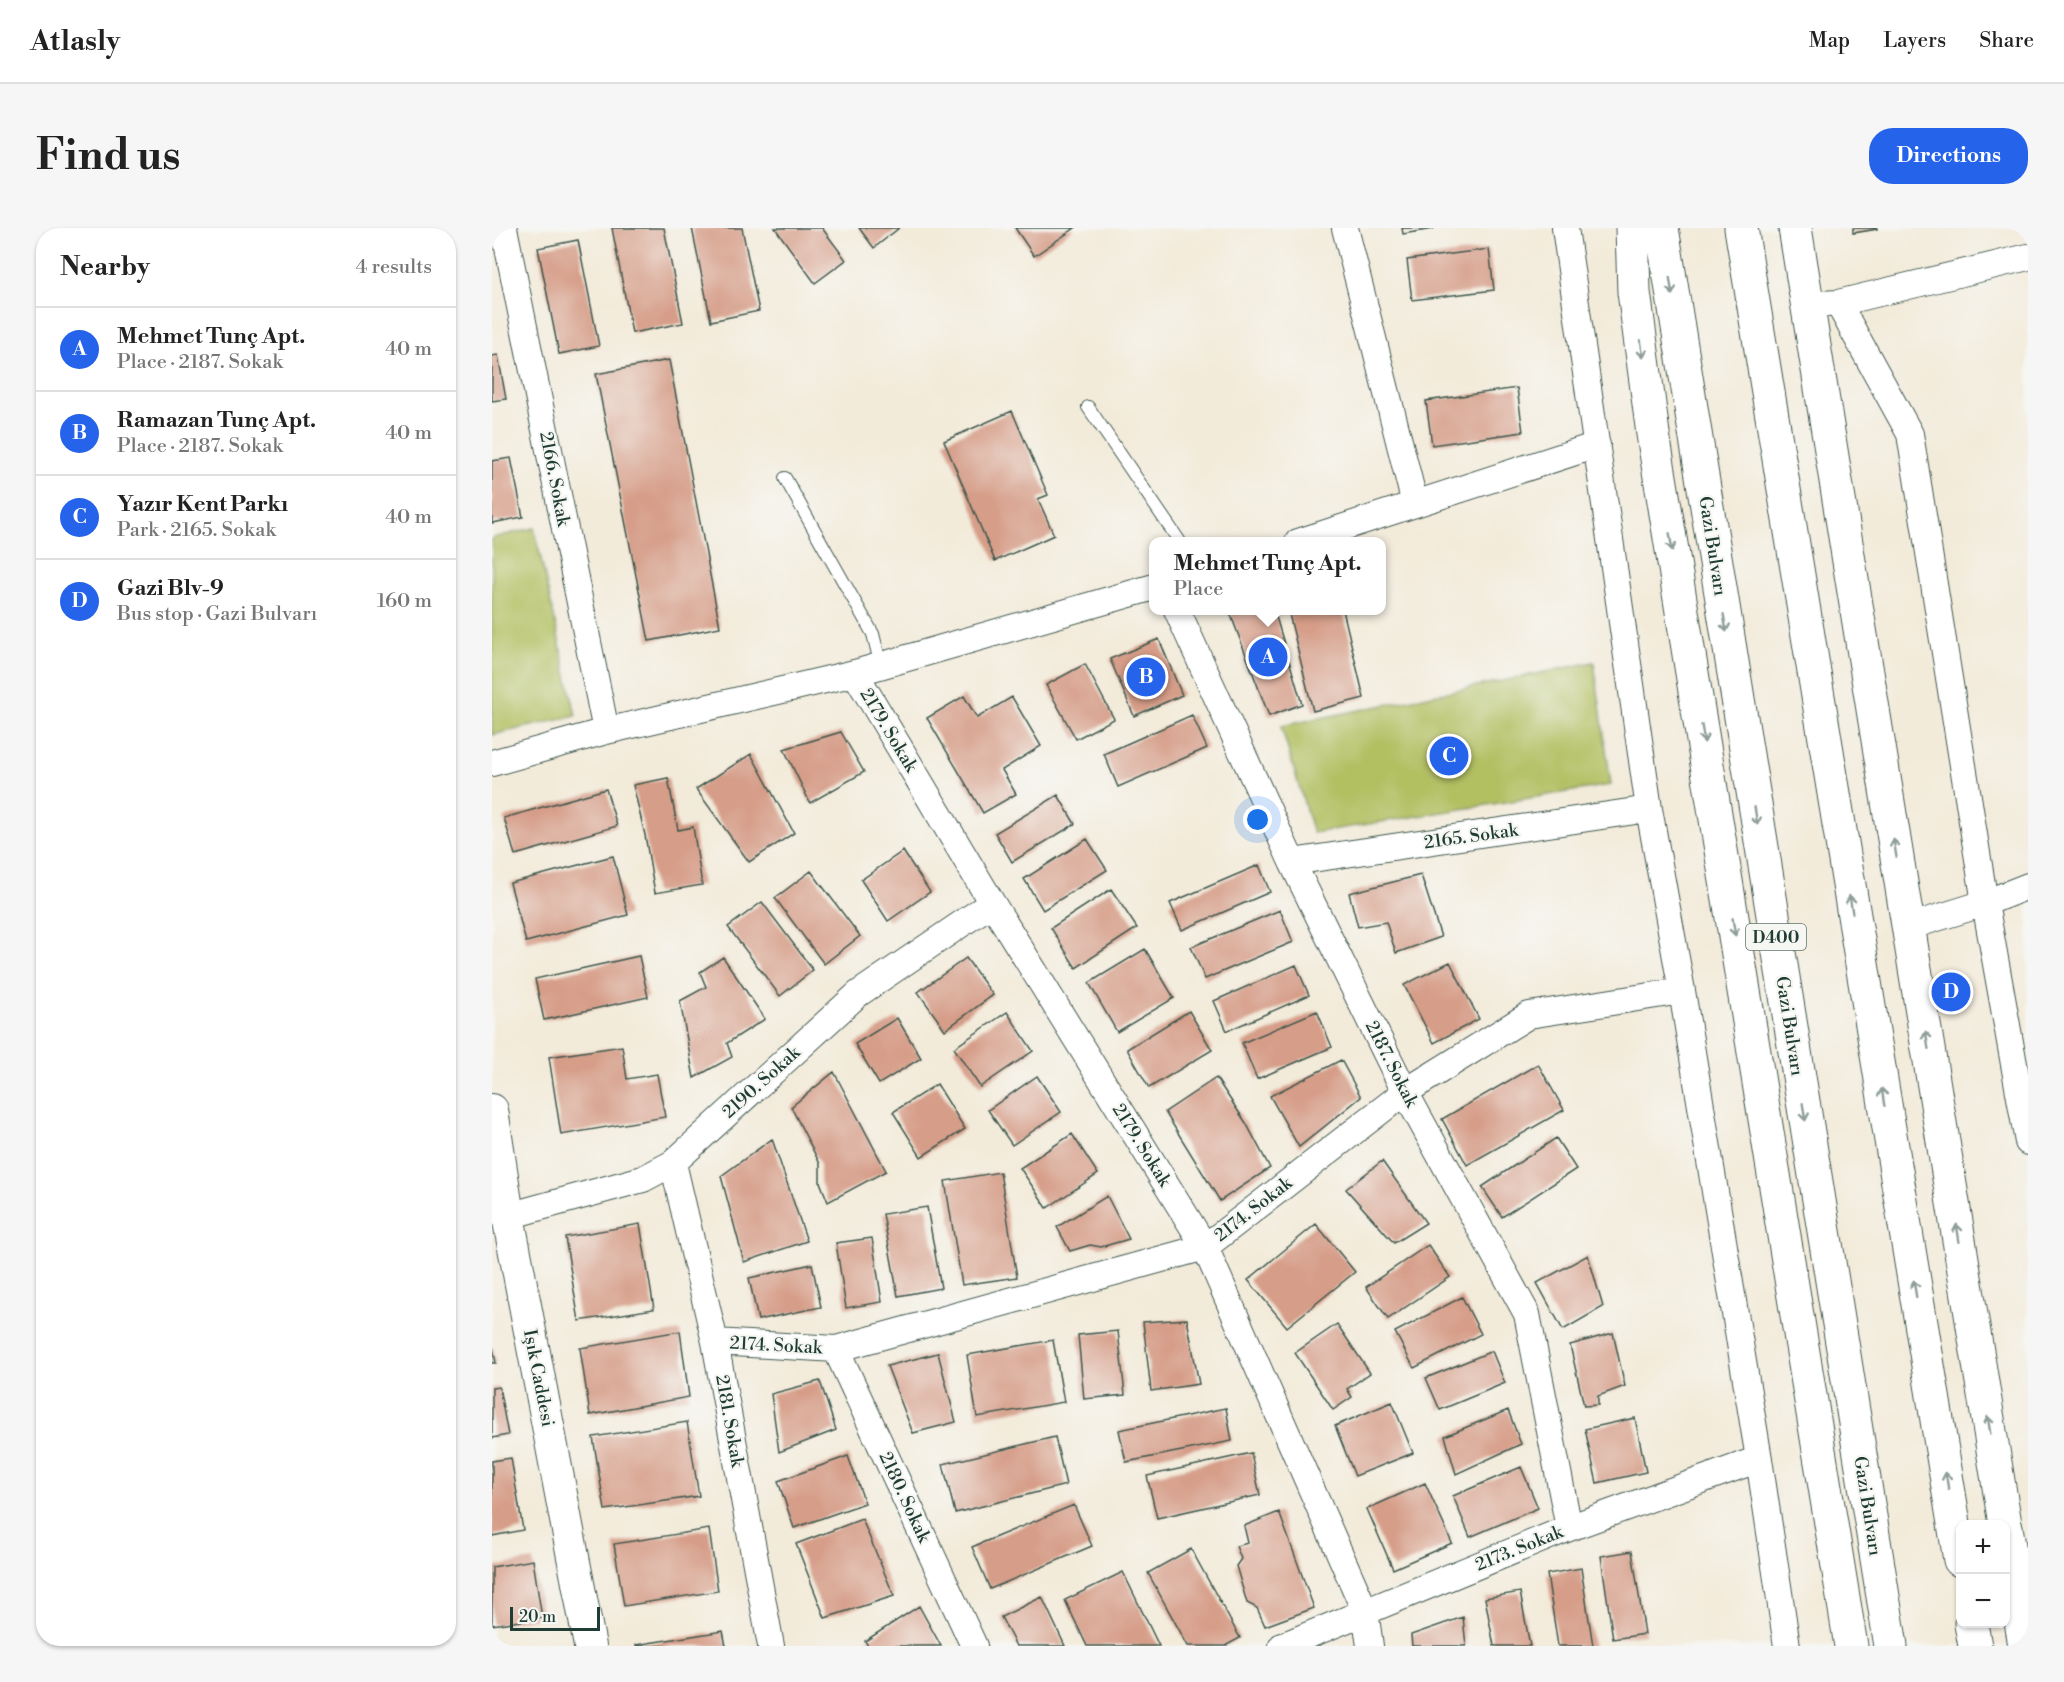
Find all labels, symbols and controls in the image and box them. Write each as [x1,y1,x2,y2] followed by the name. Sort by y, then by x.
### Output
[30,24,120,59] text: Atlasly
[1809,28,1850,54] text: Map
[1883,28,1946,54] text: Layers
[1979,28,2034,54] text: Share
[1869,128,2028,184] button: Directions
[36,130,180,183] text: Find us
[60,251,150,283] text: Nearby
[355,255,432,280] text: 4 results
[1665,275,1676,295] one-way arrow
[117,323,305,350] text: Mehmet Tunç Apt.
[72,337,87,362] text: A
[385,337,432,362] text: 40 m
[1636,339,1647,358] one-way arrow
[117,350,283,375] text: Place · 2187. Sokak
[117,407,316,434] text: Ramazan Tunç Apt.
[72,421,87,446] text: B
[385,421,432,446] text: 40 m
[534,430,575,530] street label: 2166. Sokak
[117,434,283,459] text: Place · 2187. Sokak
[117,491,288,518] text: Yazır Kent Parkı
[1693,495,1732,598] street label: Gazi Bulvarı
[72,505,87,530] text: C
[385,505,432,530] text: 40 m
[117,518,276,543] text: Park · 2165. Sokak
[1666,531,1677,551] one-way arrow
[1149,537,1386,615] popup
[1173,550,1362,577] text: Mehmet Tunç Apt.
[117,575,224,602] text: Gazi̇ Blv-9
[1173,577,1223,602] text: Place
[72,589,87,614] text: D
[377,589,432,614] text: 160 m
[117,602,317,627] text: Bus stop · Gazi Bulvarı
[1720,613,1731,633] one-way arrow
[1248,634,1288,680] pin: A
[1126,654,1166,700] pin: B
[855,684,923,778] street label: 2179. Sokak
[1697,724,1708,743] one-way arrow
[1430,734,1468,778] pin: C
[1243,805,1272,834] your location
[1751,806,1762,825] one-way arrow
[1422,818,1521,855] street label: 2165. Sokak
[1890,838,1901,858] one-way arrow
[1846,895,1857,915] one-way arrow
[1729,916,1740,936] one-way arrow
[1746,924,1806,950] road number: D400
[1932,970,1970,1014] pin: D
[1770,975,1809,1078] street label: Gazi Bulvarı
[1360,1017,1424,1113] street label: 2187. Sokak
[1921,1031,1932,1051] one-way arrow
[718,1040,806,1123] street label: 2190. Sokak
[1878,1087,1889,1107] one-way arrow
[1107,1099,1177,1192] street label: 2179. Sokak
[1799,1102,1810,1121] one-way arrow
[1210,1171,1298,1247] street label: 2174. Sokak
[1952,1223,1963,1243] one-way arrow
[1910,1280,1921,1299] one-way arrow
[518,1328,559,1429] street label: Işık Caddesi
[729,1332,824,1359] street label: 2174. Sokak
[710,1373,749,1471] street label: 2181. Sokak
[1983,1416,1994,1436] one-way arrow
[874,1448,936,1548] street label: 2180. Sokak
[1848,1455,1887,1558] street label: Gazi Bulvarı
[1942,1472,1953,1492] one-way arrow
[1472,1520,1568,1577] street label: 2173. Sokak
[1956,1520,2010,1628] map controls
[1956,1520,2010,1574] button: +
[1956,1574,2010,1628] button: −
[510,1604,600,1632] scale bar
[519,1607,556,1627] text: 20 m

